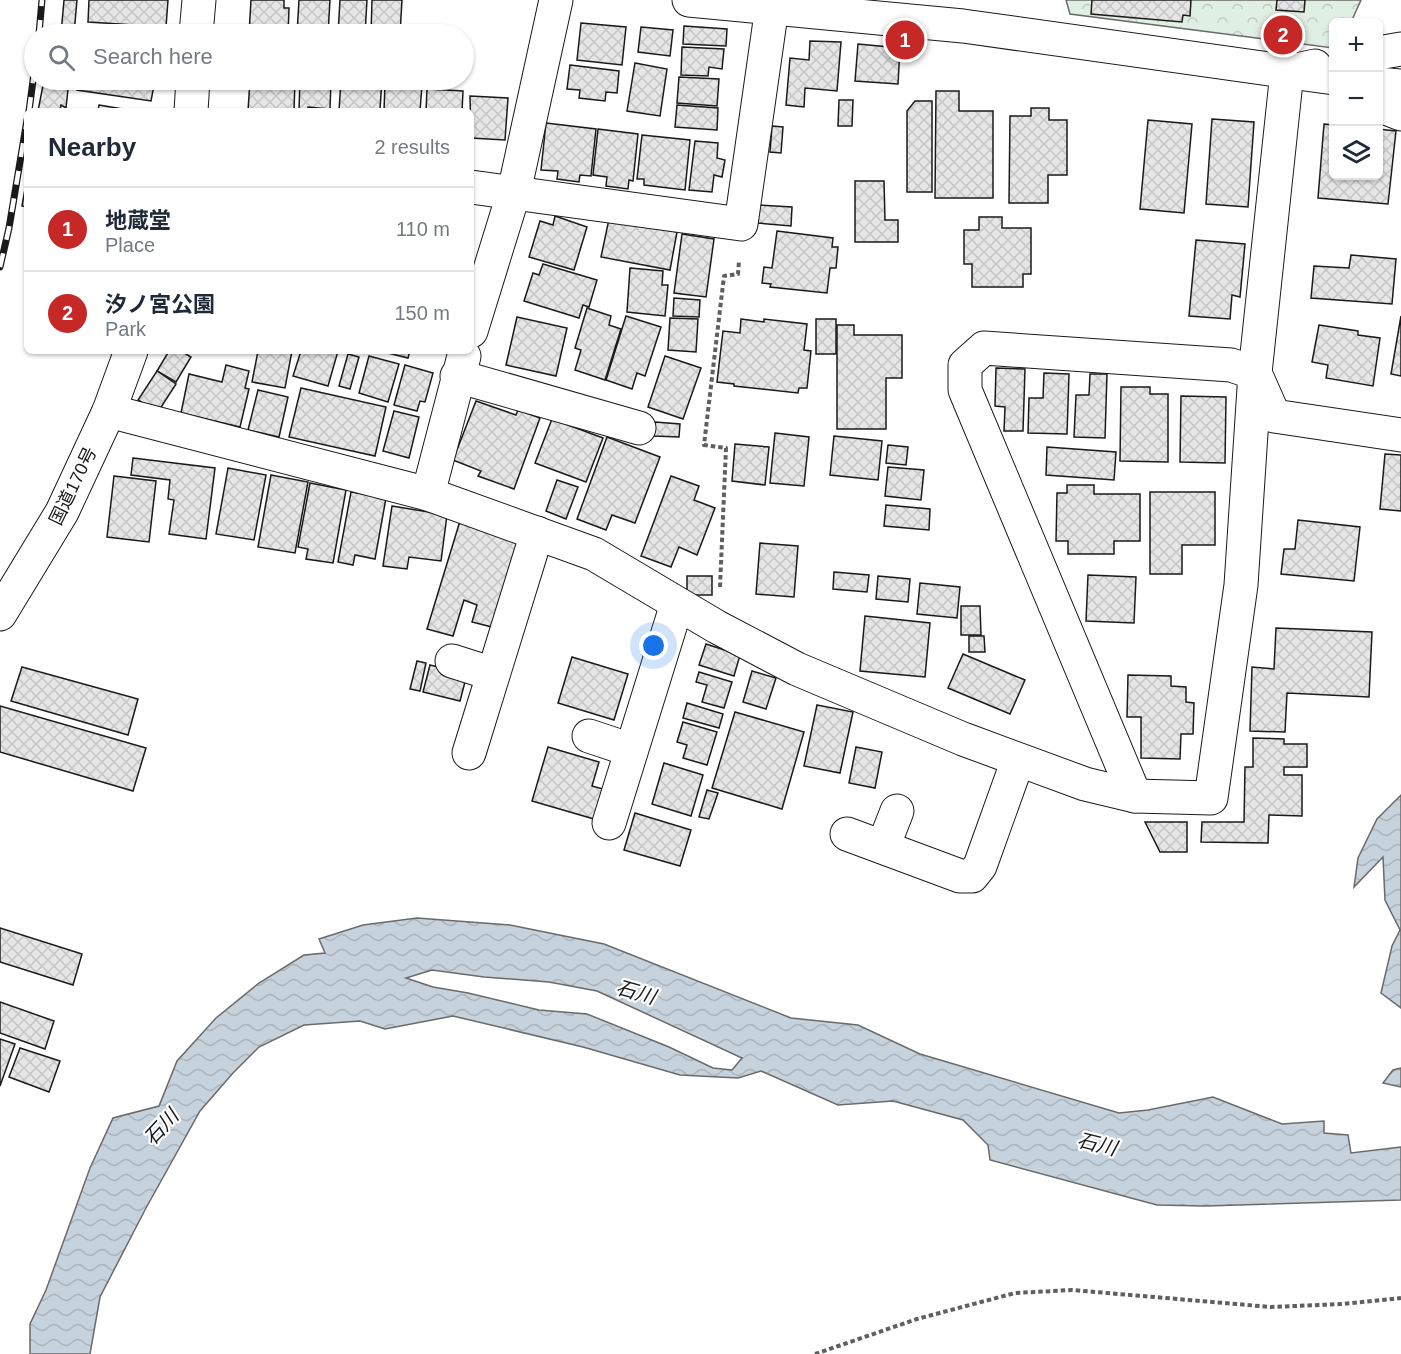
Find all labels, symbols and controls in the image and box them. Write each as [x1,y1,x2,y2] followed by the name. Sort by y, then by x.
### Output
[1264,12,1302,57] pin: 2
[886,18,924,63] pin: 1
[1329,18,1383,180] map controls
[1329,18,1383,72] button: +
[24,24,474,90] search box
[45,41,78,74] icon: search
[93,44,213,69] text: Search here
[1329,72,1383,126] button: −
[1329,126,1383,180] button: layers
[48,132,136,162] text: Nearby
[374,136,450,158] text: 2 results
[105,208,171,233] text: 地蔵堂
[62,218,73,240] text: 1
[396,218,450,240] text: 110 m
[105,234,155,256] text: Place
[105,292,215,317] text: 汐ノ宮公園
[62,302,73,324] text: 2
[394,302,450,324] text: 150 m
[105,318,146,340] text: Park
[46,444,100,528] street label: 国道170号
[639,631,668,660] your location
[614,976,660,1009] water label: 石川
[139,1103,184,1149] water label: 石川
[1075,1128,1121,1160] water label: 石川

